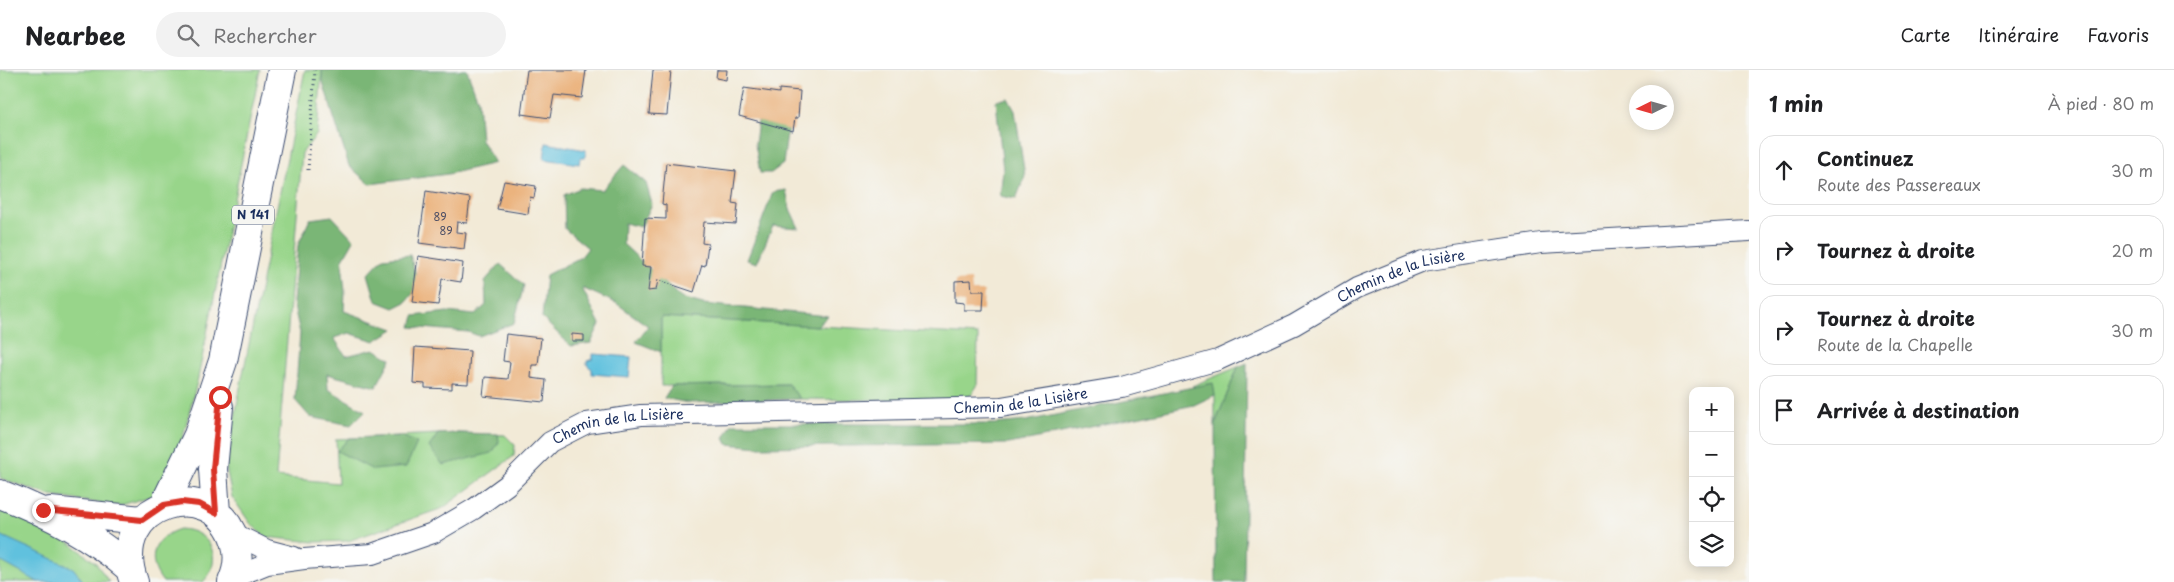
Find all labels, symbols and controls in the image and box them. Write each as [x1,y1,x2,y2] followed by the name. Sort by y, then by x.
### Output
[156,12,506,57] search box
[25,17,126,53] text: Nearbee
[174,21,202,49] icon: search
[214,21,317,49] text: Rechercher
[1900,21,1950,48] text: Carte
[1978,21,2059,48] text: Itinéraire
[2087,21,2149,48] text: Favoris
[1629,85,1674,130] north arrow
[1769,87,1823,119] text: 1 min
[2048,91,2154,115] text: À pied · 80 m
[1817,144,1914,172] text: Continuez
[1770,156,1798,184] icon: ahead
[2111,158,2153,182] text: 30 m
[1817,172,1981,196] text: Route des Passereaux
[232,206,274,224] road number: N 141
[433,208,447,225] house number: 89
[439,222,453,239] house number: 89
[1770,236,1798,264] icon: right
[1817,236,1975,264] text: Tournez à droite
[2112,238,2153,262] text: 20 m
[1333,244,1467,308] street label: Chemin de la Lisière
[1817,304,1975,332] text: Tournez à droite
[1770,316,1798,344] icon: right
[2111,318,2153,342] text: 30 m
[1817,332,1973,356] text: Route de la Chapelle
[953,382,1089,418] street label: Chemin de la Lisière
[209,386,232,409] route start
[1689,387,1734,567] map controls
[1689,387,1734,432] button: +
[1770,396,1798,424] icon: arrive
[1817,396,2020,424] text: Arrivée à destination
[548,403,684,449] street label: Chemin de la Lisière
[1689,432,1734,477] button: −
[1689,477,1734,522] button: locate
[32,499,55,522] route end
[1689,522,1734,567] button: layers

